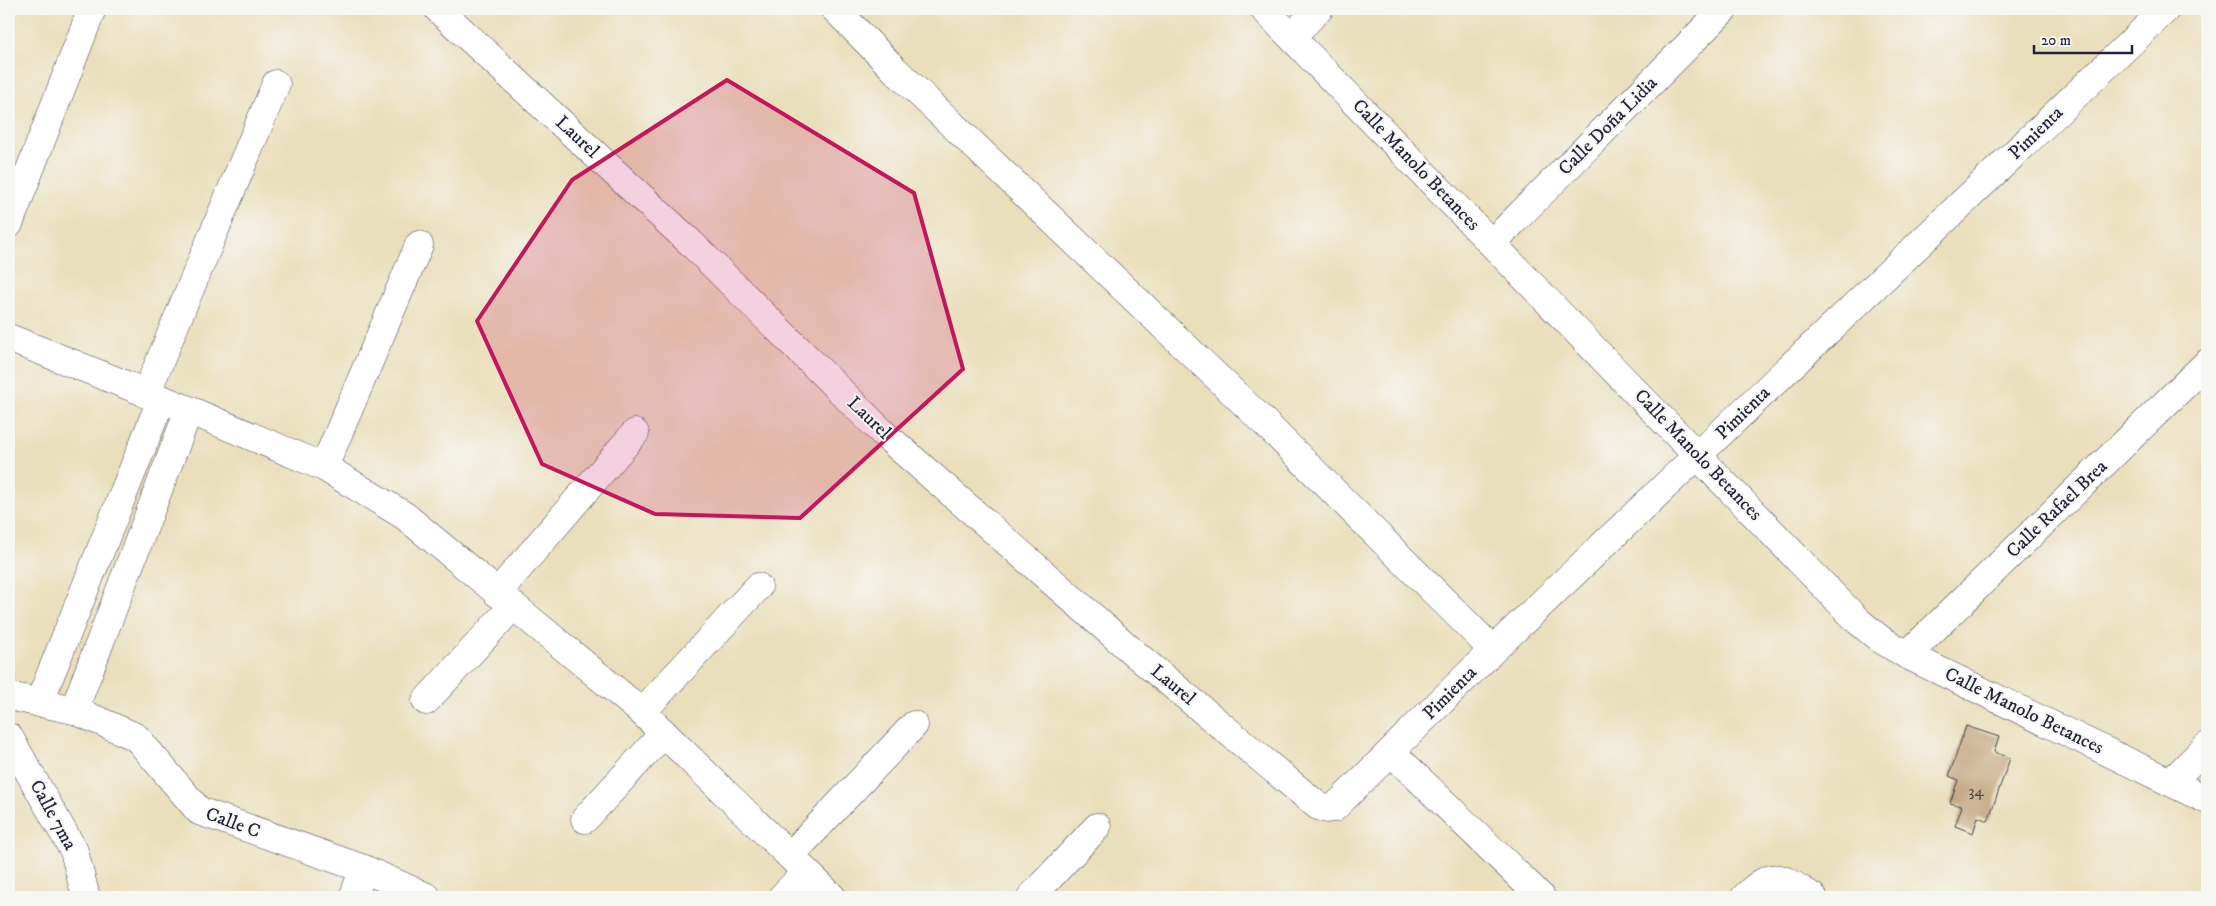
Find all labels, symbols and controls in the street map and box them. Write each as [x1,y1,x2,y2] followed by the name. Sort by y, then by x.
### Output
[2034,22,2131,54] scale bar
[2041,31,2071,50] text: 20 m
[1554,72,1662,180] street label: Calle Doña Lidia
[1347,95,1485,235] street label: Calle Manolo Betances
[2004,101,2068,165] street label: Pimienta
[550,111,604,163] street label: Laurel
[1711,381,1775,445] street label: Pimienta
[1629,385,1767,525] street label: Calle Manolo Betances
[842,392,896,444] street label: Laurel
[2002,455,2112,563] street label: Calle Rafael Brea
[1146,660,1200,711] street label: Laurel
[1418,661,1482,725] street label: Pimienta
[1941,663,2107,759] street label: Calle Manolo Betances
[24,776,82,854] street label: Calle 7ma
[1968,781,1984,801] house number: 34
[202,803,264,843] street label: Calle C

